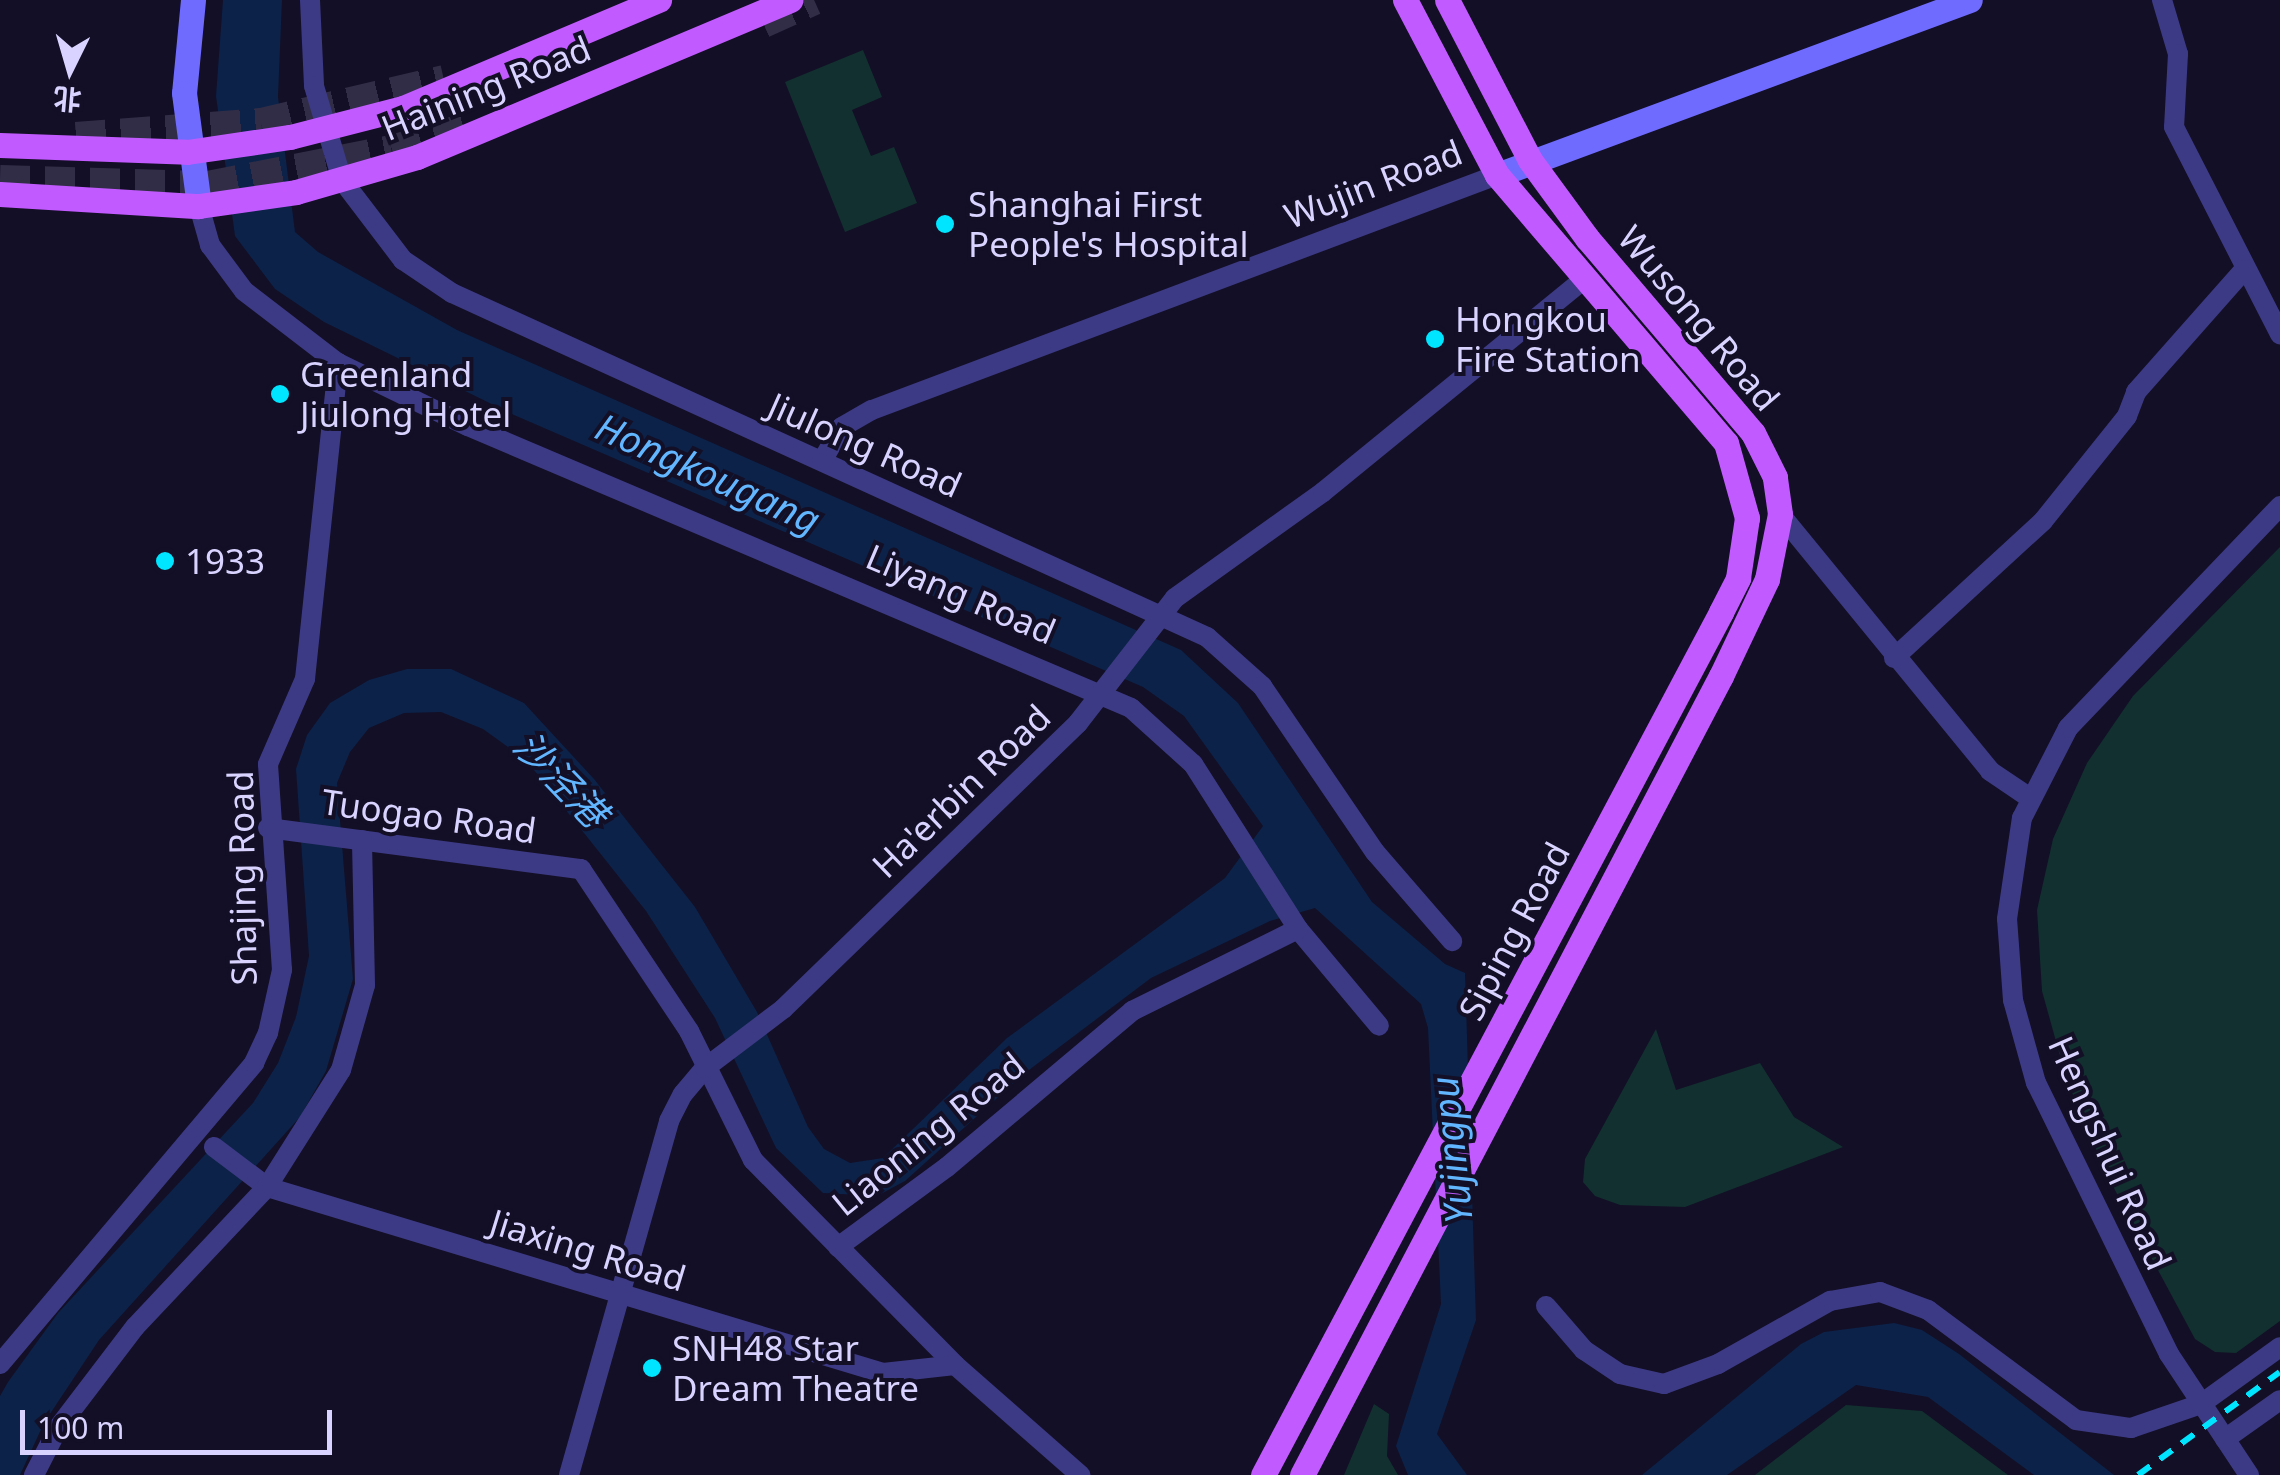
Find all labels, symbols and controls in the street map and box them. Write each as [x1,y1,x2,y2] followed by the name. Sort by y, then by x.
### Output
[20,20,120,120] north arrow
[375,27,597,149] street label: Haining Road
[52,80,83,120] text: 北
[1278,131,1468,237] street label: Wujin Road
[968,183,1248,265] place label: Shanghai First People's Hospital
[932,211,958,237] marker: Shanghai First People's Hospital
[1610,217,1788,419] street label: Wusong Road
[1455,298,1641,380] place label: Hongkou Fire Station
[1424,328,1446,350] marker: Hongkou Fire Station
[300,353,511,435] place label: Greenland Jiulong Hotel
[269,383,291,405] marker: Greenland Jiulong Hotel
[762,384,968,506] street label: Jiulong Road
[589,403,827,543] water label: Hongkougang
[860,535,1062,653] street label: Liyang Road
[185,540,265,582] place label: 1933
[154,550,176,572] marker: 1933
[863,696,1059,886] street label: Ha'erbin Road
[505,722,617,836] water label: 沙泾港
[219,770,265,986] street label: Shajing Road
[319,780,539,852] street label: Tuogao Road
[1450,835,1578,1027] street label: Siping Road
[2040,1030,2180,1276] street label: Hengshui Road
[823,1044,1033,1224] street label: Liaoning Road
[1421,1074,1481,1226] water label: Yujingpu
[485,1200,691,1300] street label: Jiaxing Road
[672,1327,919,1409] place label: SNH48 Star Dream Theatre
[641,1357,663,1379] marker: SNH48 Star Dream Theatre
[25,1390,338,1452] scale bar
[37,1407,124,1448] text: 100 m

